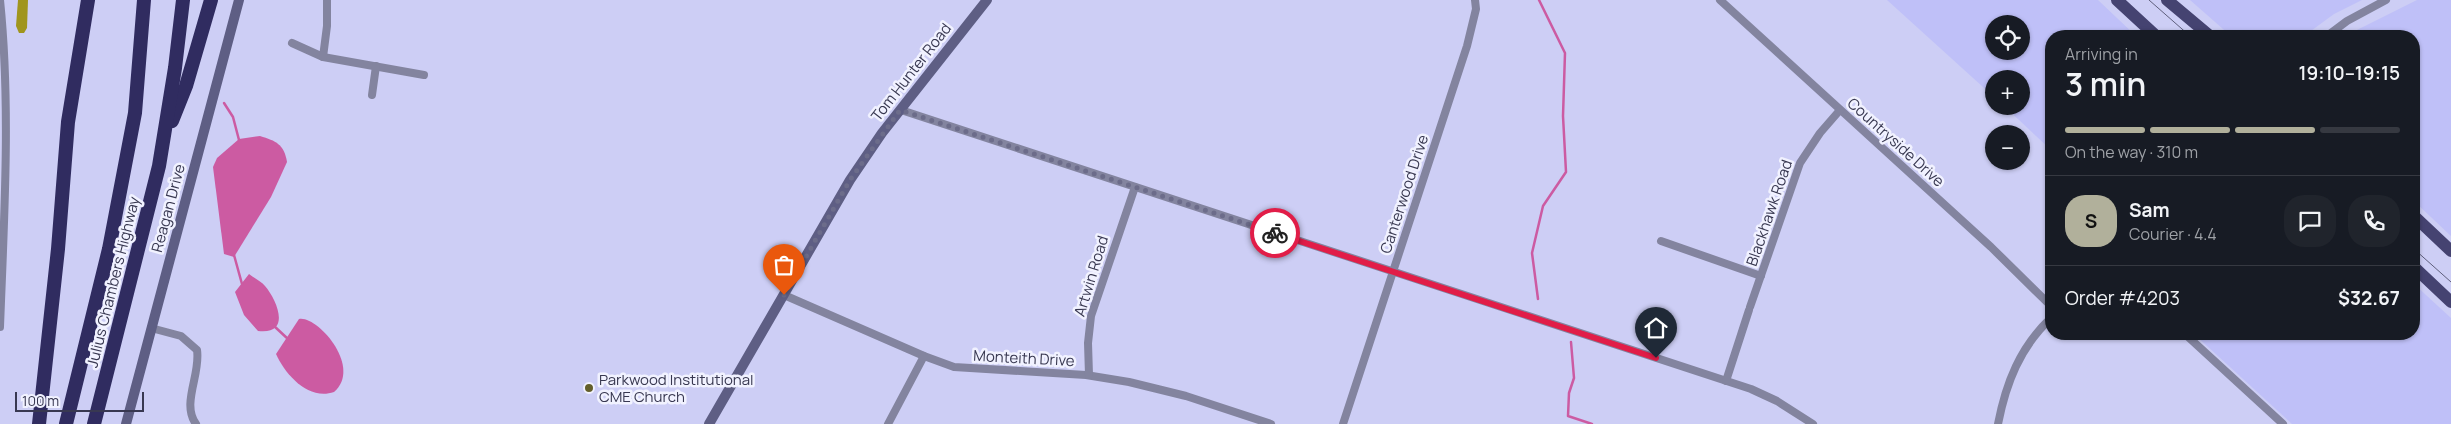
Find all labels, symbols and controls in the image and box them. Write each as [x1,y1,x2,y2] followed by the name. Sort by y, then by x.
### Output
[1985,15,2030,170] map controls
[1985,15,2030,60] button: locate
[866,19,956,125] street label: Tom Hunter Road
[2065,43,2138,65] text: Arriving in
[2298,60,2400,86] text: 19:10–19:15
[2065,62,2146,106] text: 3 min
[1985,70,2030,115] button: +
[1843,93,1949,191] street label: Countryside Drive
[1985,125,2030,170] button: −
[1375,132,1433,256] street label: Canterwood Drive
[2065,141,2198,163] text: On the way · 310 m
[1741,157,1797,269] street label: Blackhawk Road
[146,161,190,254] street label: Reagan Drive
[82,194,144,370] street label: Julius Chambers Highway
[2284,195,2336,247] button: chat
[2348,195,2400,247] button: phone
[2129,197,2170,223] text: Sam
[1250,208,1300,258] courier
[2085,208,2097,234] text: S
[1261,219,1289,247] icon: bike
[2129,223,2217,245] text: Courier · 4.4
[1069,233,1113,319] street label: Artwin Road
[763,244,805,295] pin
[770,251,798,279] icon: bag
[2065,285,2180,311] text: Order #4203
[2338,285,2400,311] text: $32.67
[1635,307,1677,358] pin
[1642,314,1670,342] icon: home
[973,345,1075,371] street label: Monteith Drive
[599,369,754,407] place label: Parkwood Institutional CME Church
[583,382,595,394] marker: Parkwood Institutional CME Church
[15,389,144,412] scale bar
[22,391,59,410] text: 100 m

